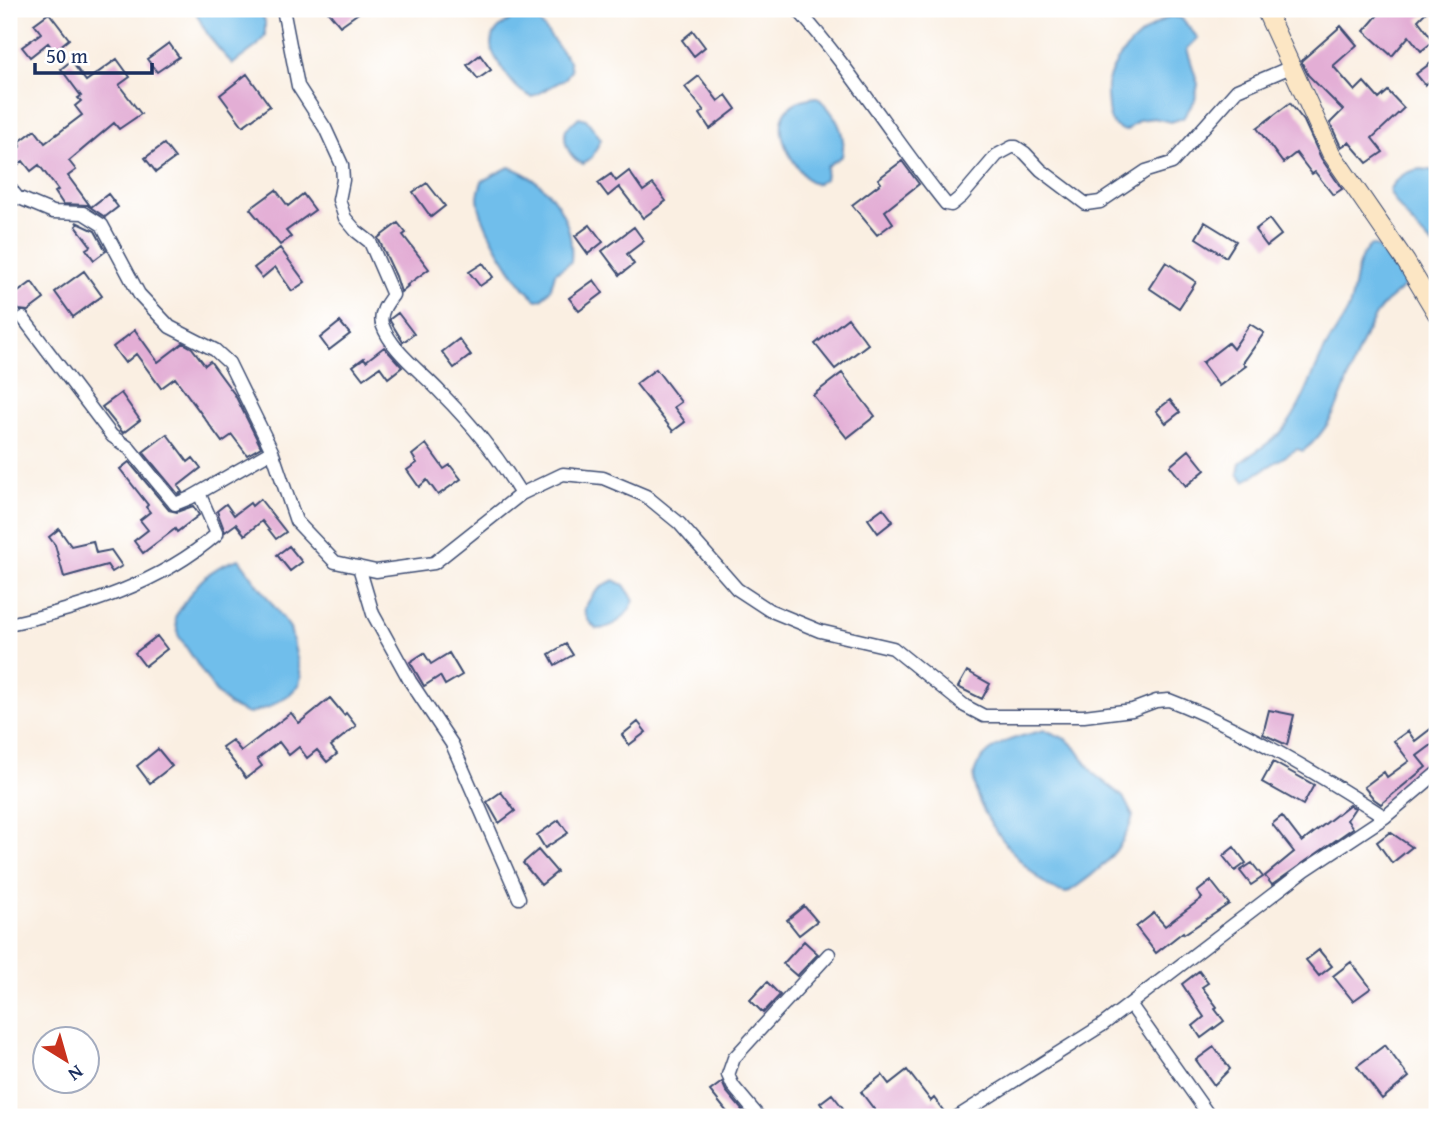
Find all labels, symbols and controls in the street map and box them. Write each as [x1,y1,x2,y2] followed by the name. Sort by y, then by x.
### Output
[35,32,152,76] scale bar
[46,40,88,71] text: 50 m
[32,1024,102,1094] north arrow
[62,1059,90,1089] text: N

